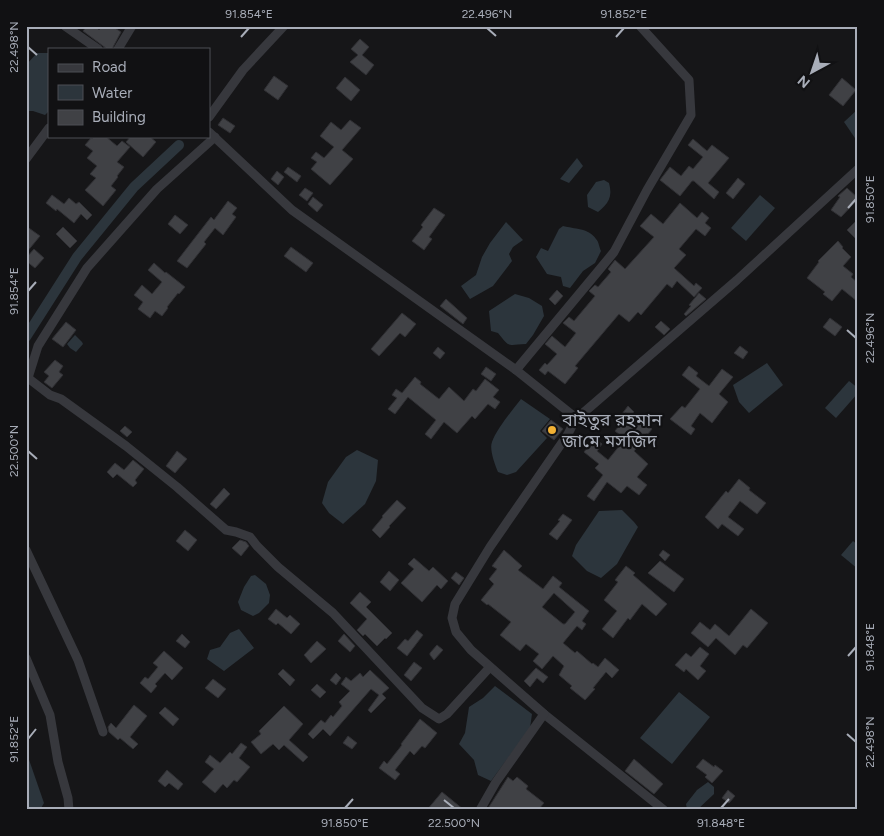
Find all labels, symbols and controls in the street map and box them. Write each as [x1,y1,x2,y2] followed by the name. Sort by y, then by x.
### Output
[225,7,273,21] text: 91.854°E
[462,7,512,21] text: 22.496°N
[601,7,647,21] text: 91.852°E
[7,21,21,73] text: 22.498°N
[48,48,210,138] legend
[786,48,836,98] north arrow
[92,58,127,76] text: Road
[794,72,814,92] text: N
[92,84,132,102] text: Water
[92,108,146,126] text: Building
[863,175,877,223] text: 91.850°E
[7,267,21,315] text: 91.854°E
[863,313,877,363] text: 22.496°N
[561,409,663,452] place label: বাইতুর রহমান জা‌মে মস‌জিদ
[546,424,558,436] marker: বাইতুর রহমান জা‌মে মস‌জিদ
[7,425,21,477] text: 22.500°N
[863,623,877,671] text: 91.848°E
[7,716,21,762] text: 91.852°E
[863,716,877,768] text: 22.498°N
[321,816,369,830] text: 91.850°E
[428,816,480,830] text: 22.500°N
[697,816,745,830] text: 91.848°E

